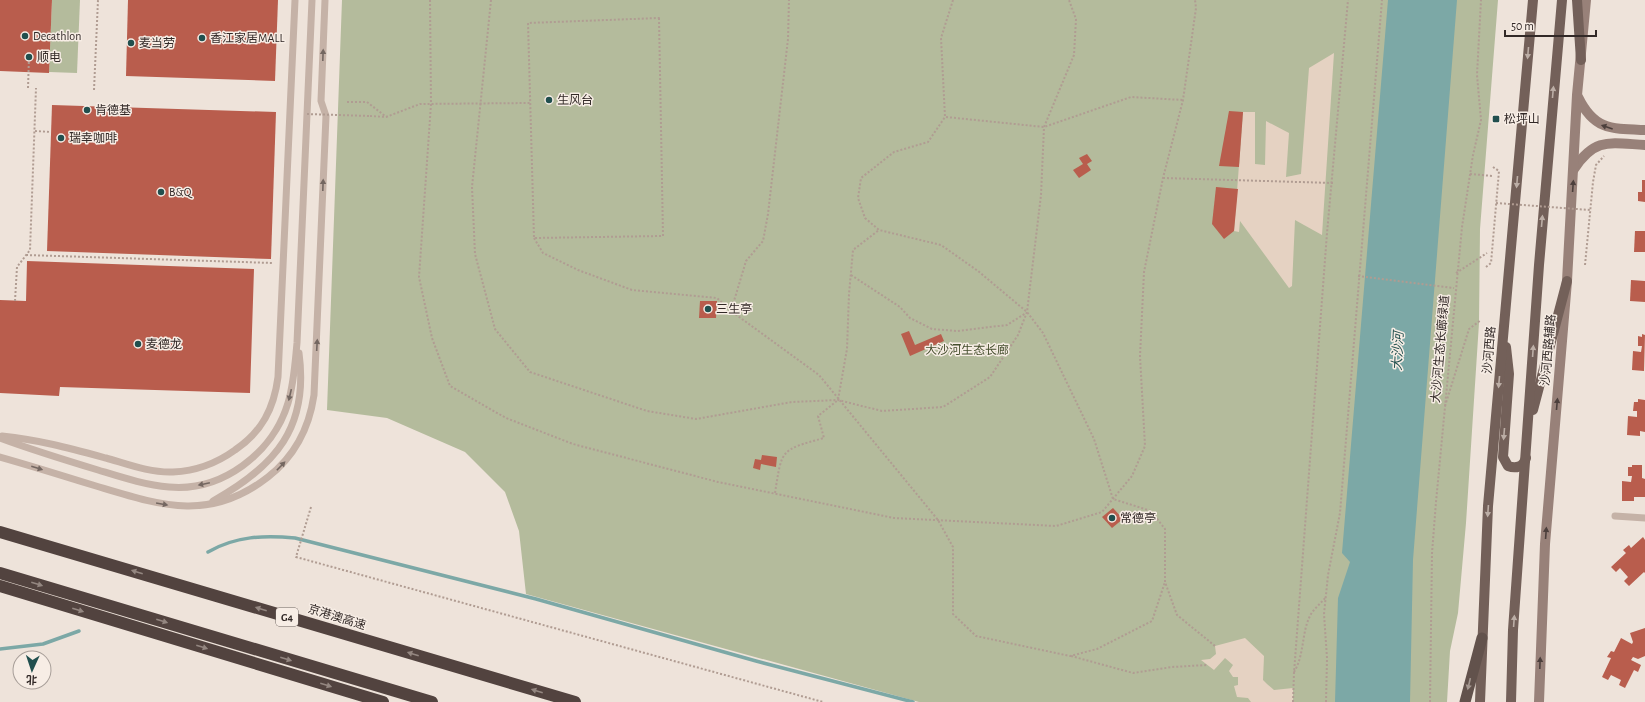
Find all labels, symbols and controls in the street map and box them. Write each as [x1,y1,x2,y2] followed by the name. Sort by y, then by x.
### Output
[1505,12,1596,38] scale bar
[1511,20,1534,32] text: 50 m
[33,30,81,42] place label: Decathlon
[20,31,30,41] marker: Decathlon
[210,31,284,44] place label: 香江家居MALL
[197,33,207,43] marker: 香江家居MALL
[139,37,175,49] place label: 麦当劳
[126,38,136,48] marker: 麦当劳
[1525,47,1531,59] one-way arrow
[320,48,326,61] one-way arrow
[37,51,61,63] place label: 顺电
[24,52,34,62] marker: 顺电
[1550,86,1556,98] one-way arrow
[557,94,593,106] place label: 生风台
[544,95,554,105] marker: 生风台
[95,103,131,116] place label: 肯德基
[82,105,92,115] marker: 肯德基
[1504,113,1540,125] place label: 松坪山
[1491,114,1501,124] marker: 松坪山
[1600,123,1612,129] one-way arrow
[69,132,117,144] place label: 瑞幸咖啡
[56,133,66,143] marker: 瑞幸咖啡
[1513,176,1520,188] one-way arrow
[320,178,326,191] one-way arrow
[1569,180,1576,192] one-way arrow
[169,186,193,199] place label: B&Q
[156,187,166,197] marker: B&Q
[1539,215,1546,227] one-way arrow
[1428,295,1451,403] street label: 大沙河生态长廊绿道
[716,302,752,315] place label: 三生亭
[703,304,713,314] marker: 三生亭
[1538,314,1557,386] street label: 沙河西路辅路
[1480,325,1497,374] street label: 沙河西路
[1390,328,1406,371] water label: 大沙河
[146,337,182,350] place label: 麦德龙
[133,339,143,349] marker: 麦德龙
[313,339,320,351] one-way arrow
[925,343,1009,356] park label: 大沙河生态长廊
[1529,345,1536,357] one-way arrow
[1496,375,1502,388] one-way arrow
[287,389,293,401] one-way arrow
[1553,398,1560,410] one-way arrow
[1501,428,1508,440] one-way arrow
[276,461,286,471] one-way arrow
[32,465,44,471] one-way arrow
[198,481,210,487] one-way arrow
[156,501,168,507] one-way arrow
[1484,505,1491,517] one-way arrow
[1120,511,1156,524] place label: 常德亭
[1107,513,1117,523] marker: 常德亭
[1543,527,1550,539] one-way arrow
[130,569,142,575] one-way arrow
[32,581,44,587] one-way arrow
[307,602,368,632] street label: 京港澳高速
[255,606,267,612] one-way arrow
[72,607,84,613] one-way arrow
[276,608,298,626] road number: G4
[1510,615,1517,627] one-way arrow
[156,618,168,624] one-way arrow
[196,644,208,650] one-way arrow
[12,650,52,690] north arrow
[406,651,418,657] one-way arrow
[281,656,293,662] one-way arrow
[1537,657,1544,669] one-way arrow
[26,674,37,685] text: 北
[1465,677,1471,690] one-way arrow
[321,682,333,688] one-way arrow
[531,688,543,694] one-way arrow

